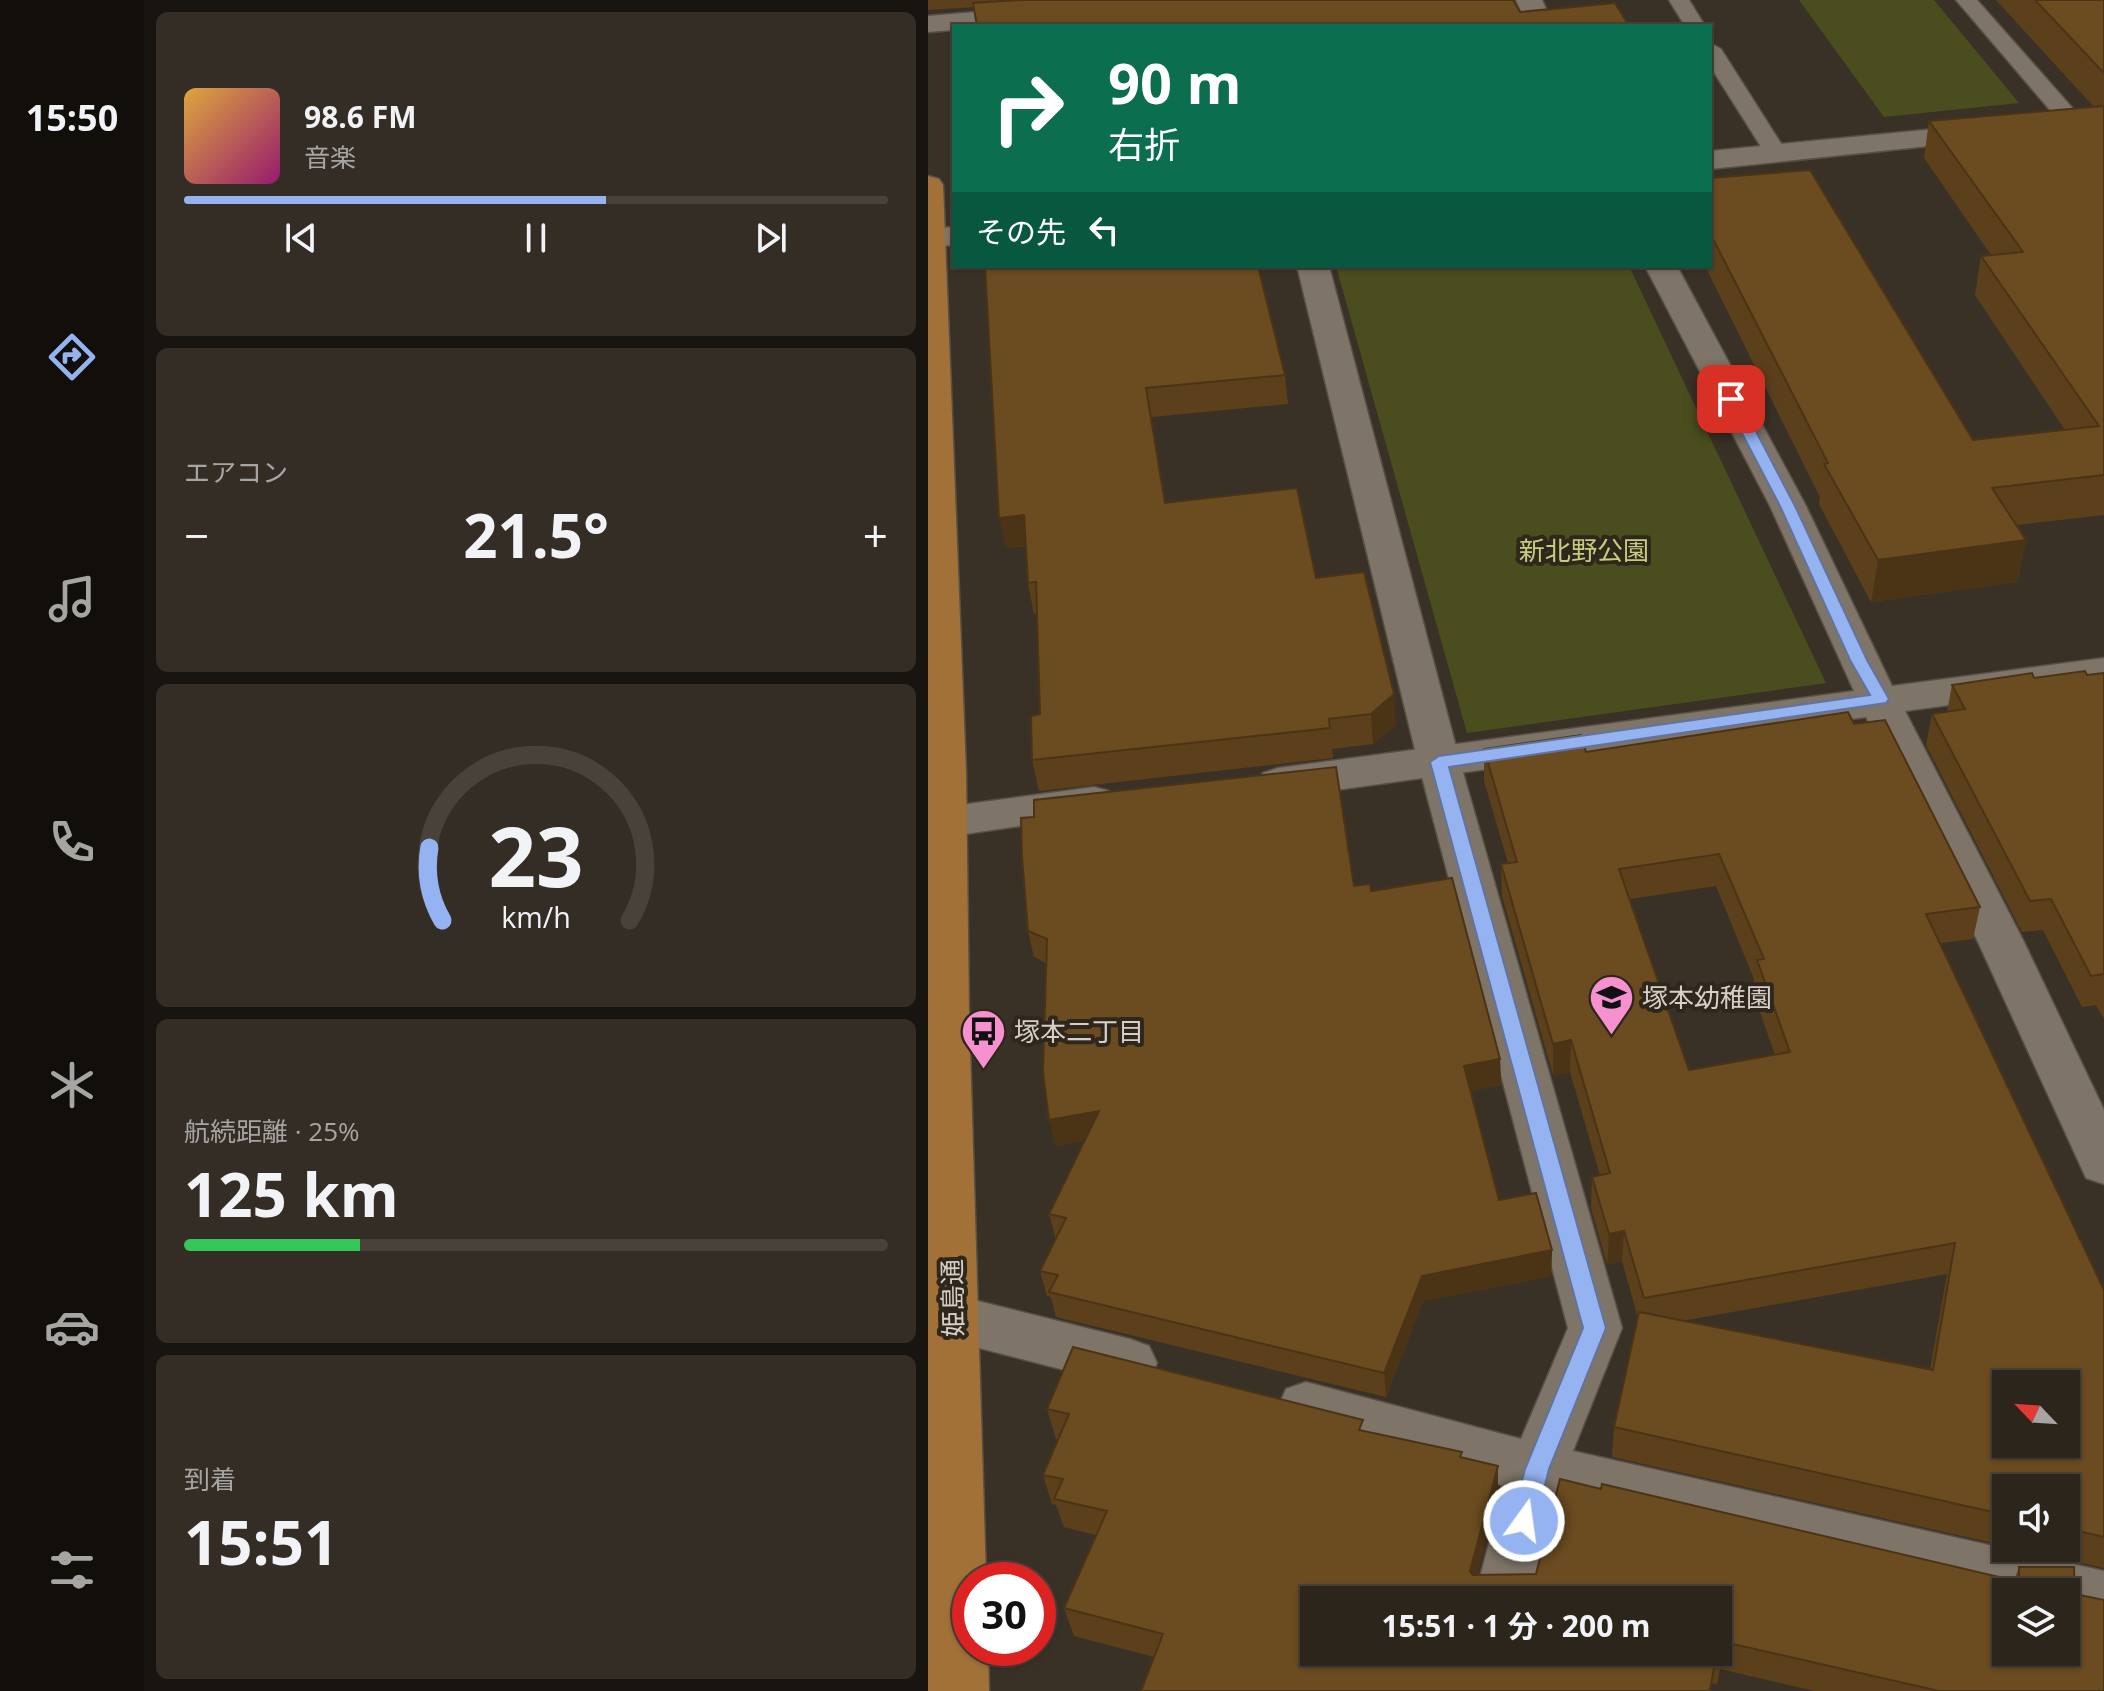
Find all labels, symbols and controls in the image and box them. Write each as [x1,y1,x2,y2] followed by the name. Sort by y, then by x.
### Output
[1108,44,1242,120] text: 90 m
[976,56,1080,160] icon: right
[26,93,118,142] text: 15:50
[304,96,417,137] text: 98.6 FM
[1108,120,1180,169] text: 右折
[304,139,356,175] text: 音楽
[1082,208,1126,252] icon: left
[976,211,1066,252] text: その先
[279,216,323,260] icon: previous
[514,216,558,260] icon: pause
[749,216,793,260] icon: next
[44,329,100,385] icon: directions
[1697,365,1765,433] pin
[1709,377,1753,421] icon: arrive
[184,454,288,490] text: エアコン
[463,494,609,576] text: 21.5°
[184,505,209,565] text: −
[863,505,888,565] text: +
[1519,532,1649,568] park label: 新北野公園
[44,571,100,627] icon: music
[488,798,584,911] text: 23
[44,814,100,870] icon: phone
[501,898,571,937] text: km/h
[1587,973,1635,1036] school or university icon: 塚本幼稚園
[1642,979,1772,1015] place label: 塚本幼稚園
[959,1007,1007,1070] bus stop icon: 塚本二丁目
[1014,1013,1144,1049] place label: 塚本二丁目
[44,1057,100,1113] icon: climate
[184,1113,360,1149] text: 航続距離 · 25%
[184,1153,399,1235] text: 125 km
[933,1259,971,1337] street label: 姫島通
[44,1299,100,1355] icon: car
[1992,1370,2080,1458] north arrow
[1992,1370,2080,1666] map controls
[184,1461,236,1497] text: 到着
[1992,1474,2080,1562] button: sound
[1482,1479,1566,1563] position arrow
[184,1501,338,1583] text: 15:51
[44,1542,100,1598] icon: filters
[952,1562,1056,1666] speed limit sign: 30
[1992,1578,2080,1666] button: layers
[1381,1605,1651,1646] text: 15:51 · 1 分 · 200 m

